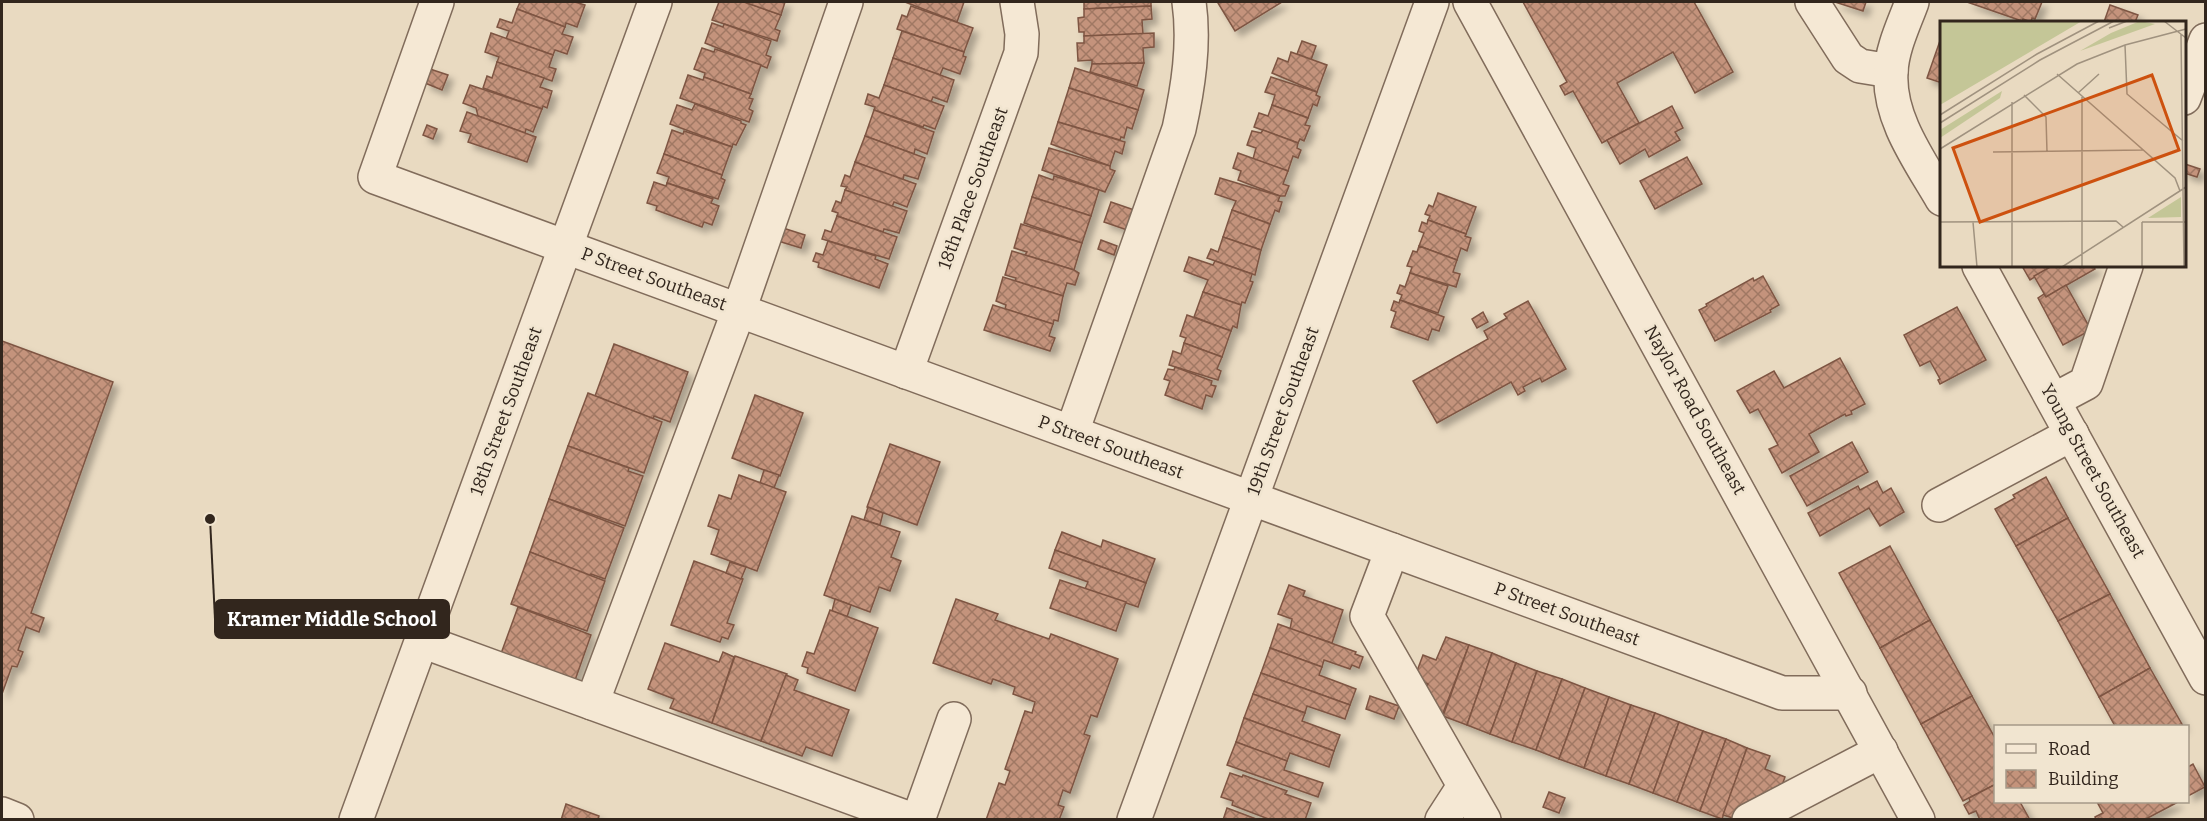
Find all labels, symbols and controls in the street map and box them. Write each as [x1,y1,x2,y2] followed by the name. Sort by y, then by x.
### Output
[1940,21,2186,267] inset map
[933,103,1013,272] street label: 18th Place Southeast
[578,242,730,316] street label: P Street Southeast
[1639,322,1751,499] street label: Naylor Road Southeast
[465,323,547,498] street label: 18th Street Southeast
[1242,323,1324,498] street label: 19th Street Southeast
[2036,380,2150,562] street label: Young Street Southeast
[1035,410,1187,484] street label: P Street Southeast
[1491,577,1643,651] street label: P Street Southeast
[215,600,449,638] callout: Kramer Middle School
[227,607,437,631] text: Kramer Middle School
[1994,725,2189,803] legend
[2048,738,2091,760] text: Road
[2048,768,2119,790] text: Building

